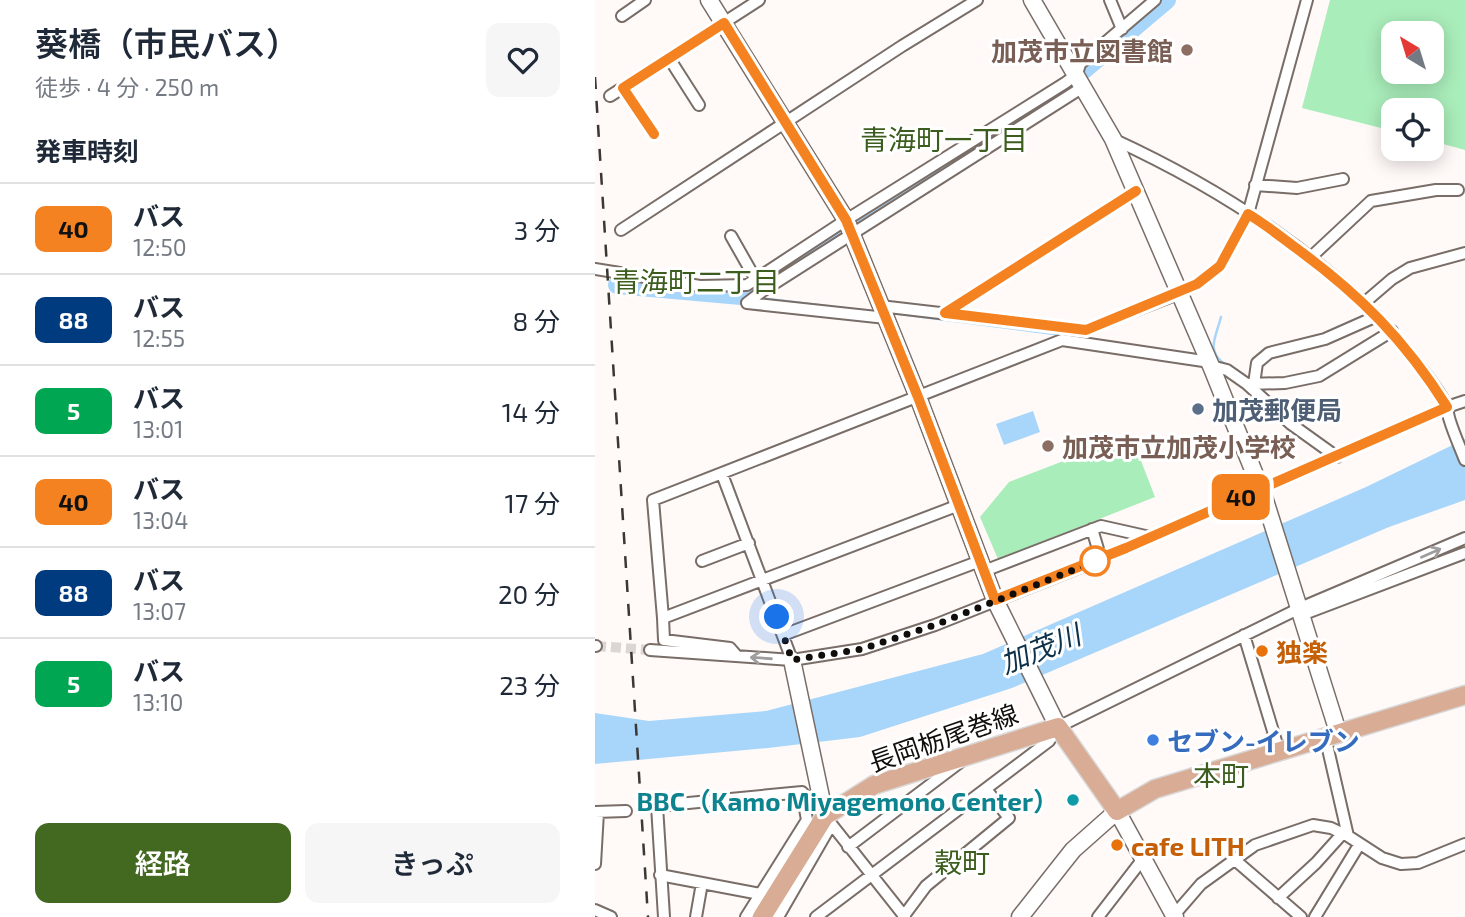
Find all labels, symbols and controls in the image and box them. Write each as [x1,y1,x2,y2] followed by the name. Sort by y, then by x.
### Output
[1381,21,1444,84] north arrow
[1381,21,1444,161] map controls
[35,23,299,63] text: 葵橋（市民バス）
[486,23,560,97] button: heart
[991,35,1173,66] place label: 加茂市立図書館
[1179,42,1195,58] marker: 加茂市立図書館
[35,73,219,101] text: 徒歩 · 4 分 · 250 m
[1381,98,1444,161] button: locate
[860,122,1028,156] district label: 青海町一丁目
[35,135,139,166] text: 発車時刻
[133,200,185,231] text: バス
[58,214,89,243] text: 40
[514,214,560,245] text: 3 分
[133,233,187,261] text: 12:50
[612,264,780,298] district label: 青海町二丁目
[133,291,185,322] text: バス
[59,305,88,334] text: 88
[512,305,560,336] text: 8 分
[133,324,185,352] text: 12:55
[133,382,185,413] text: バス
[1212,394,1342,425] place label: 加茂郵便局
[67,396,80,425] text: 5
[502,396,560,427] text: 14 分
[1190,401,1206,417] marker: 加茂郵便局
[133,415,183,443] text: 13:01
[1062,431,1296,462] place label: 加茂市立加茂小学校
[1040,438,1056,454] marker: 加茂市立加茂小学校
[133,473,185,504] text: バス
[1209,474,1273,520] line badge: 40
[1226,482,1256,511] text: 40
[58,487,89,516] text: 40
[505,487,560,518] text: 17 分
[133,506,188,534] text: 13:04
[1080,546,1110,576] unlabelled marker
[1420,546,1441,559] one-way arrow
[133,564,185,595] text: バス
[59,578,88,607] text: 88
[498,578,560,609] text: 20 分
[133,597,186,625] text: 13:07
[759,599,794,634] your location
[995,615,1088,679] water label: 加茂川
[1276,636,1328,667] place label: 独楽
[1254,643,1270,659] marker: 独楽
[750,651,773,664] one-way arrow
[133,655,185,686] text: バス
[67,669,80,698] text: 5
[499,669,560,700] text: 23 分
[133,688,183,716] text: 13:10
[864,697,1022,777] street label: 長岡栃尾巻線
[1167,725,1360,756] place label: セブン-イレブン
[1145,732,1161,748] marker: セブン-イレブン
[1193,758,1249,792] district label: 本町
[636,785,1059,817] place label: BBC（Kamo Miyagemono Center）
[1065,792,1081,808] marker: BBC（Kamo Miyagemono Center）
[35,823,291,903] button: 経路
[305,823,560,903] button: きっぷ
[1131,830,1245,861] place label: cafe LITH
[1109,837,1125,853] marker: cafe LITH
[934,845,990,879] district label: 穀町

